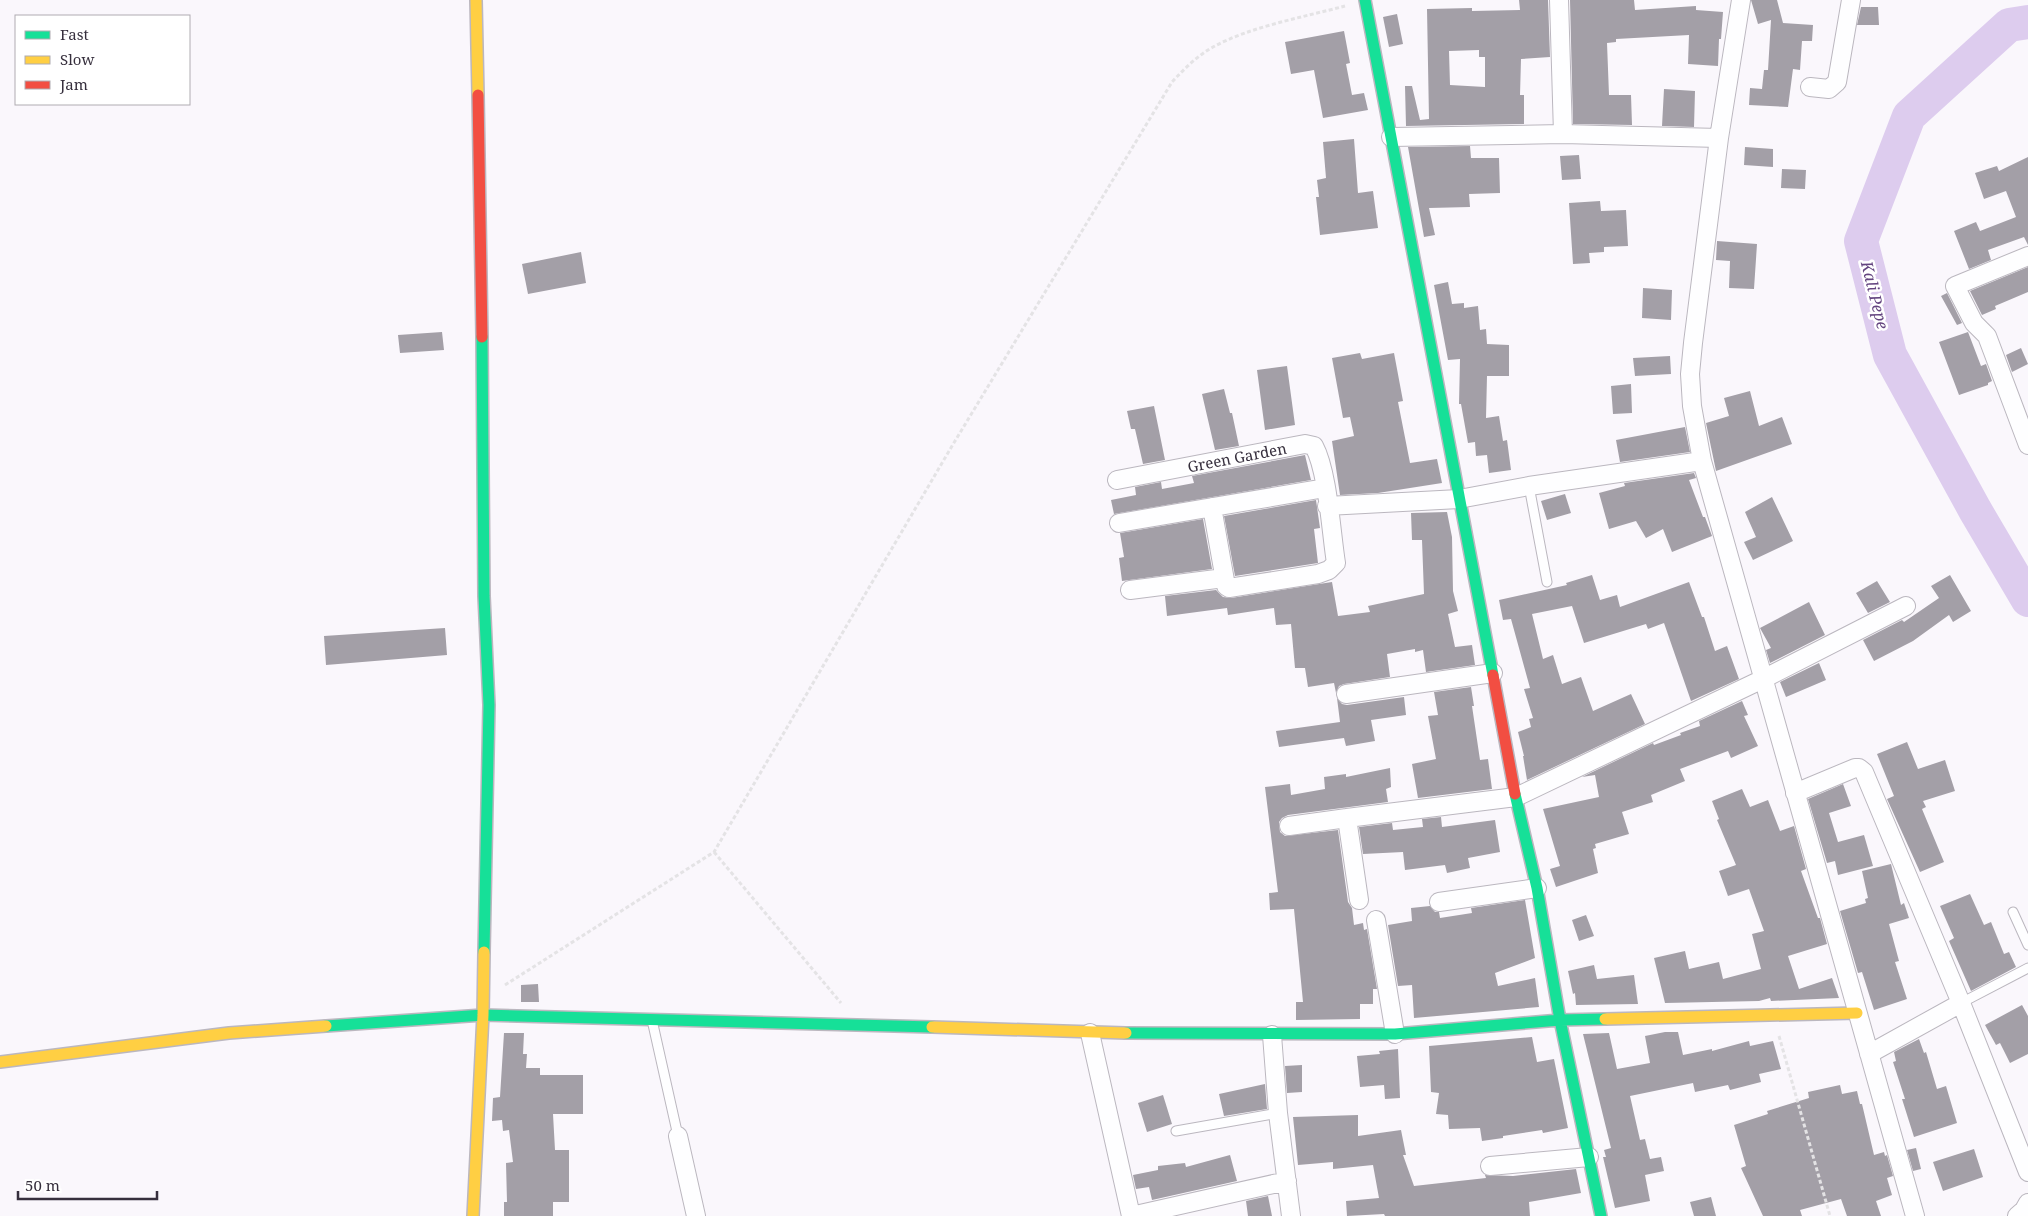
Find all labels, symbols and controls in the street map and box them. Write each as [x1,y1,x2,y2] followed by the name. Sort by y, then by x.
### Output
[15,15,190,105] legend
[60,24,89,44] text: Fast
[60,49,94,69] text: Slow
[59,74,88,94] text: Jam
[1856,258,1894,331] water label: Kali Pepe
[1186,438,1289,476] street label: Green Garden
[18,1168,156,1200] scale bar
[25,1175,60,1195] text: 50 m

